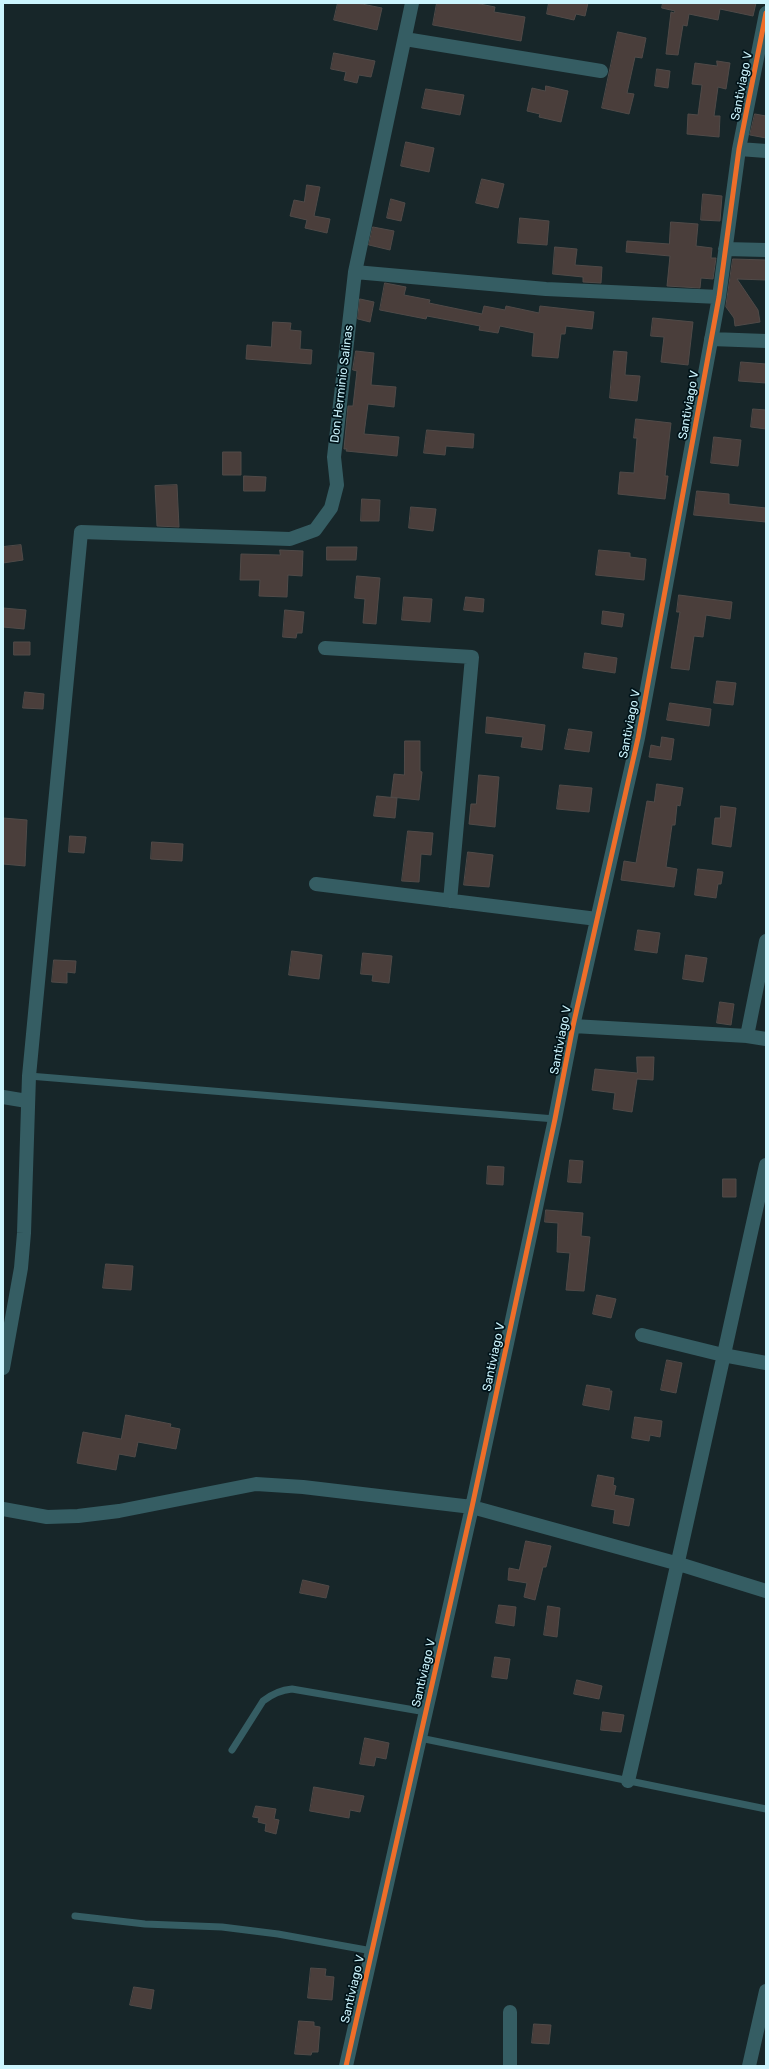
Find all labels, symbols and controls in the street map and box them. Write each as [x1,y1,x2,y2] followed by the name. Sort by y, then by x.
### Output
[728,50,756,122] street label: Santiviago V
[328,324,356,444] street label: Don Herminio Salinas
[676,369,702,441] street label: Santiviago V
[616,688,644,760] street label: Santiviago V
[547,1004,575,1076] street label: Santiviago V
[480,1321,508,1393] street label: Santiviago V
[409,1637,439,1709] street label: Santiviago V
[338,1953,368,2025] street label: Santiviago V

